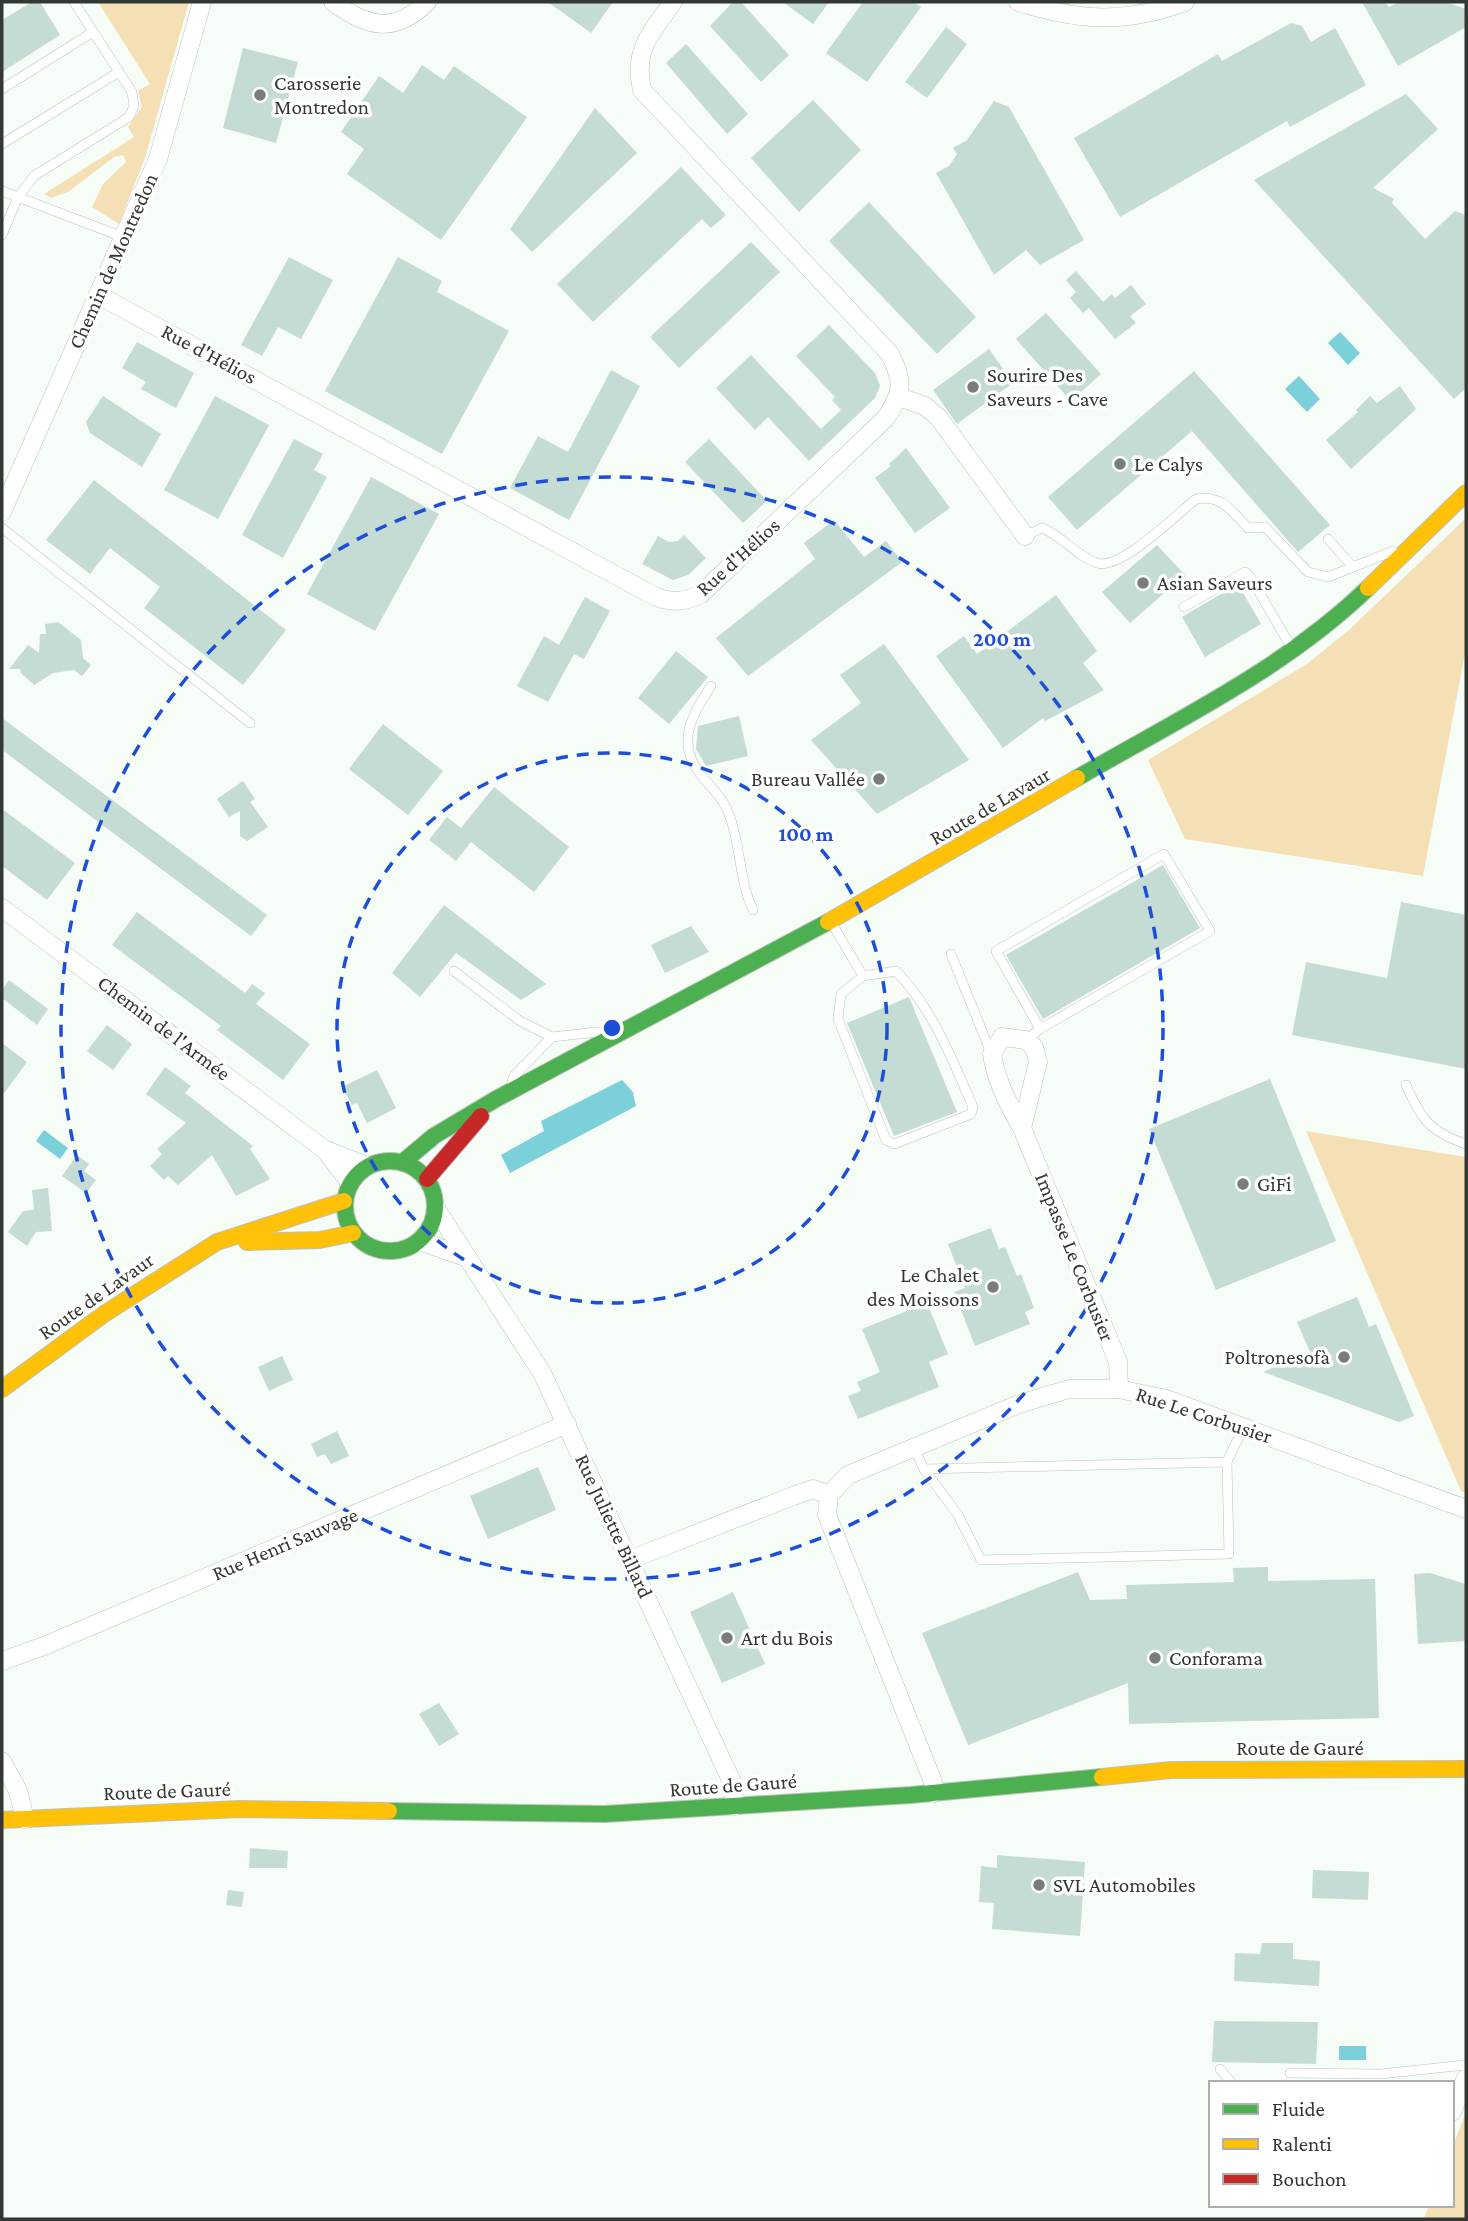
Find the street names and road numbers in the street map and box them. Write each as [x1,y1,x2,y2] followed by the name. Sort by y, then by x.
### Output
[63,169,163,353] street label: Chemin de Montredon
[157,319,261,389] street label: Rue d'Hélios
[691,513,785,601] street label: Rue d'Hélios
[926,762,1055,850] street label: Route de Lavaur
[93,970,235,1086] street label: Chemin de l'Armée
[1030,1169,1120,1345] street label: Impasse Le Corbusier
[34,1247,159,1345] street label: Route de Lavaur
[1133,1382,1276,1448] street label: Rue Le Corbusier
[570,1450,658,1602] street label: Rue Juliette Billard
[208,1502,362,1586] street label: Rue Henri Sauvage
[1236,1736,1364,1760] street label: Route de Gauré
[669,1769,797,1801] street label: Route de Gauré
[103,1777,231,1805] street label: Route de Gauré

